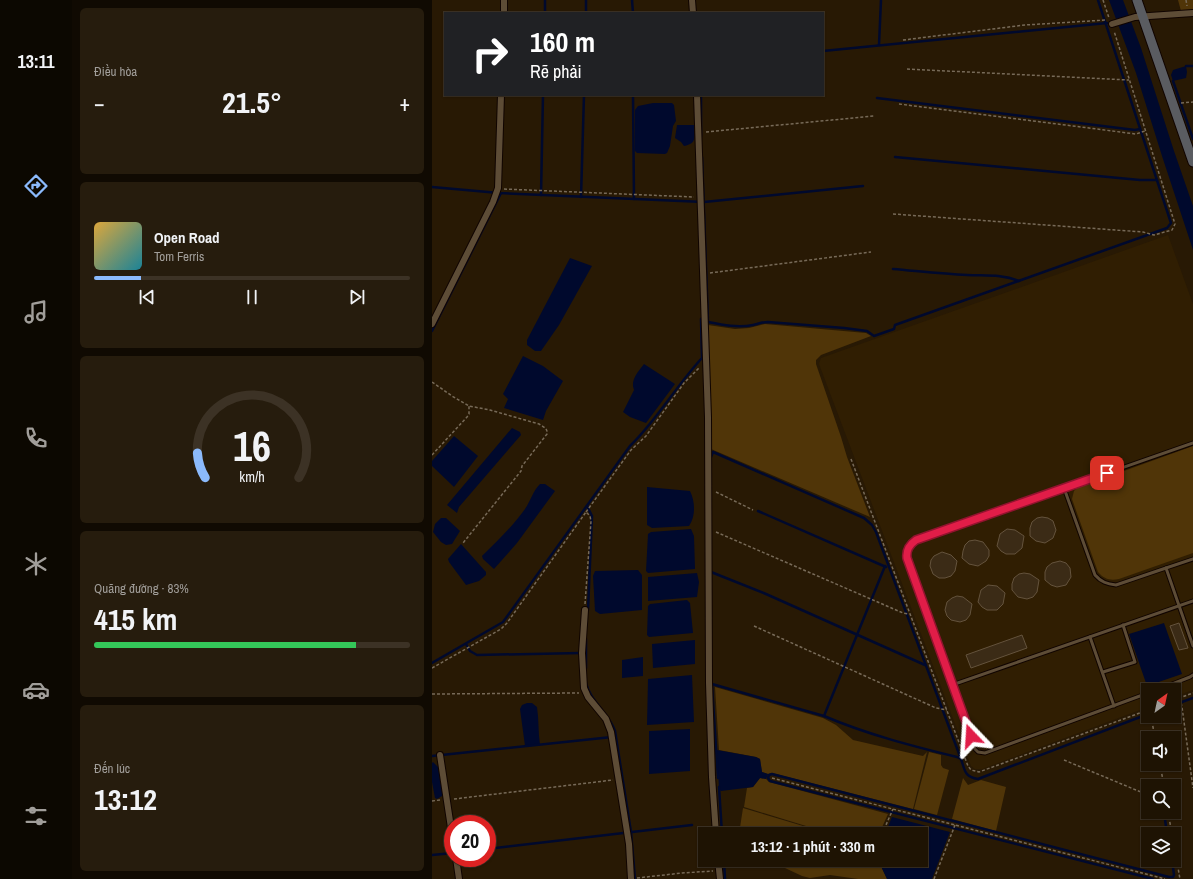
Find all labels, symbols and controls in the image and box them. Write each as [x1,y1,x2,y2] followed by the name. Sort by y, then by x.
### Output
[530,23,595,61] text: 160 m
[464,28,516,80] icon: right
[18,49,54,74] text: 13:11
[530,59,582,84] text: Rẽ phải
[94,63,137,80] text: Điều hòa
[222,82,282,122] text: 21.5°
[94,88,105,118] text: −
[399,88,410,118] text: +
[22,172,50,200] icon: directions
[154,227,220,248] text: Open Road
[154,248,204,265] text: Tom Ferris
[136,286,158,308] icon: previous
[241,286,263,308] icon: pause
[346,286,368,308] icon: next
[22,298,50,326] icon: music
[233,417,271,473] text: 16
[22,424,50,452] icon: phone
[1090,456,1124,490] pin
[1096,462,1118,484] icon: arrive
[239,466,265,485] text: km/h
[22,550,50,578] icon: climate
[94,580,189,597] text: Quãng đường · 83%
[94,599,177,639] text: 415 km
[22,676,50,704] icon: car
[1141,683,1181,723] north arrow
[1141,683,1181,867] map controls
[950,715,992,757] position arrow
[1141,731,1181,771] button: sound
[94,760,130,777] text: Đến lúc
[94,779,157,819] text: 13:12
[1141,779,1181,819] button: search
[22,802,50,830] icon: filters
[444,815,496,867] speed limit sign: 20
[1141,827,1181,867] button: layers
[751,836,875,857] text: 13:12 · 1 phút · 330 m

